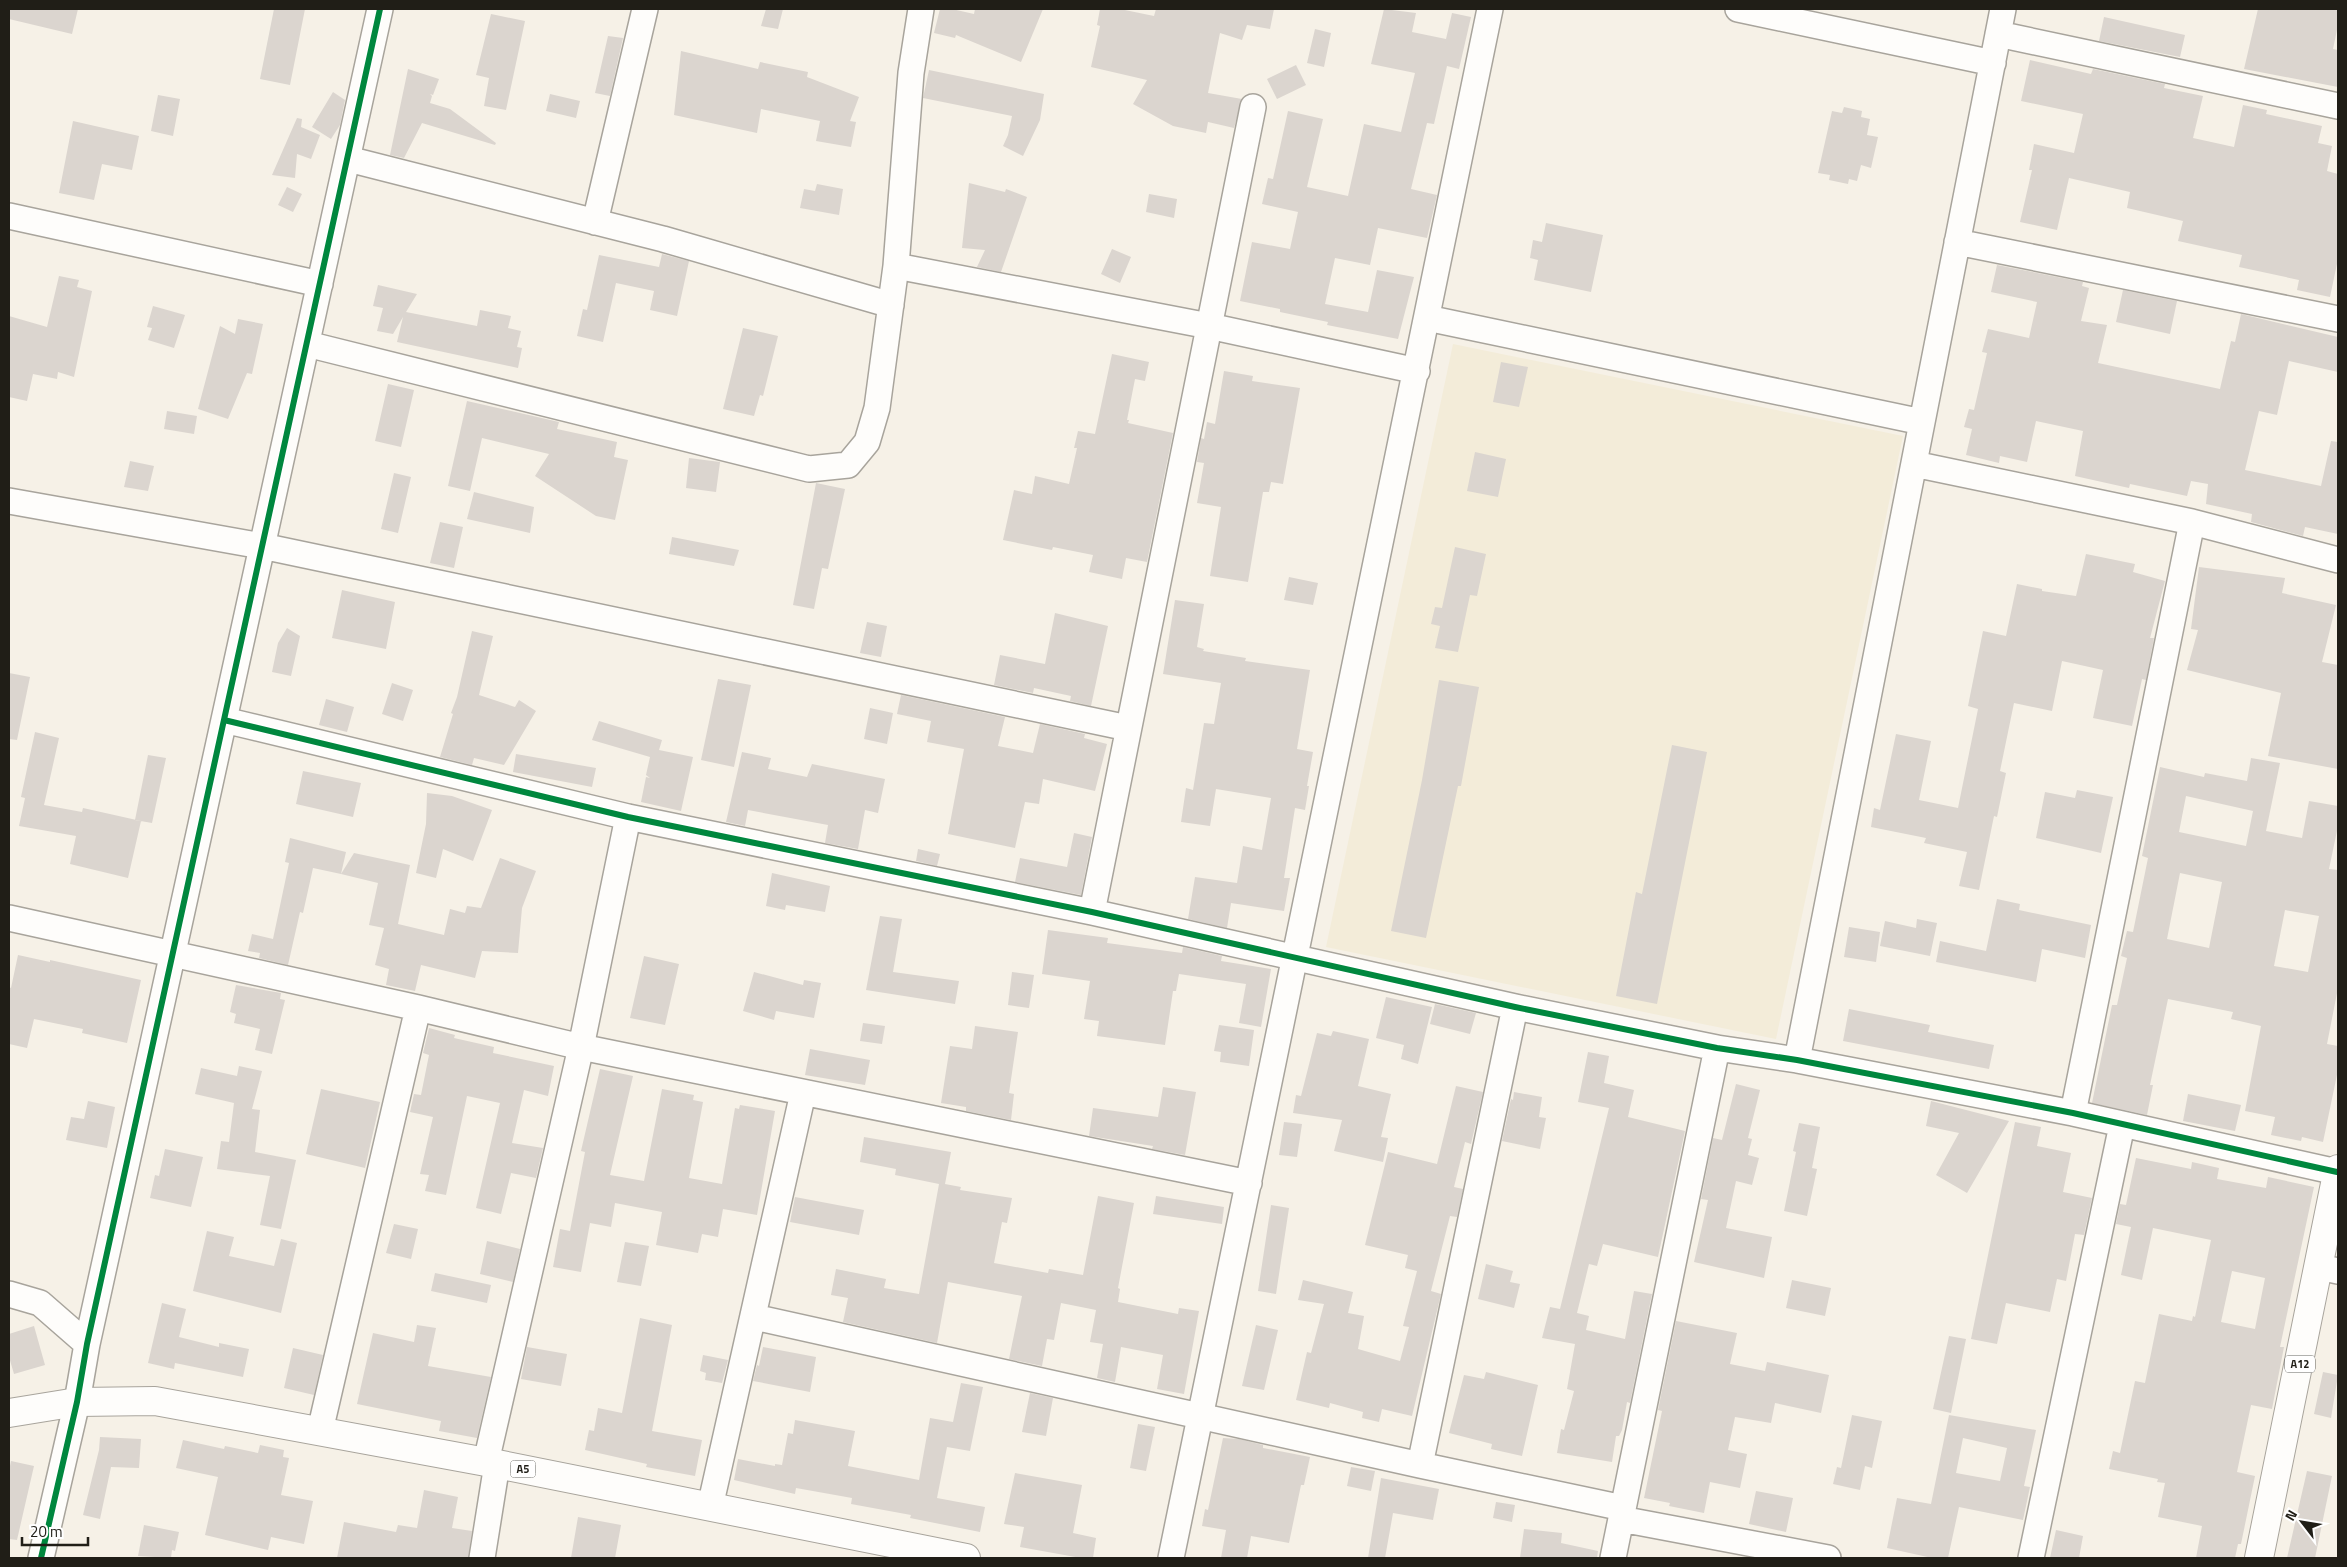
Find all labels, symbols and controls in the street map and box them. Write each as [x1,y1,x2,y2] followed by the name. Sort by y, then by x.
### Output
[2285,1356,2315,1372] road number: A12
[510,1460,536,1478] road number: A5
[2277,1497,2327,1547] north arrow
[2279,1505,2302,1525] text: N
[22,1514,89,1546] scale bar
[30,1520,63,1543] text: 20 m

